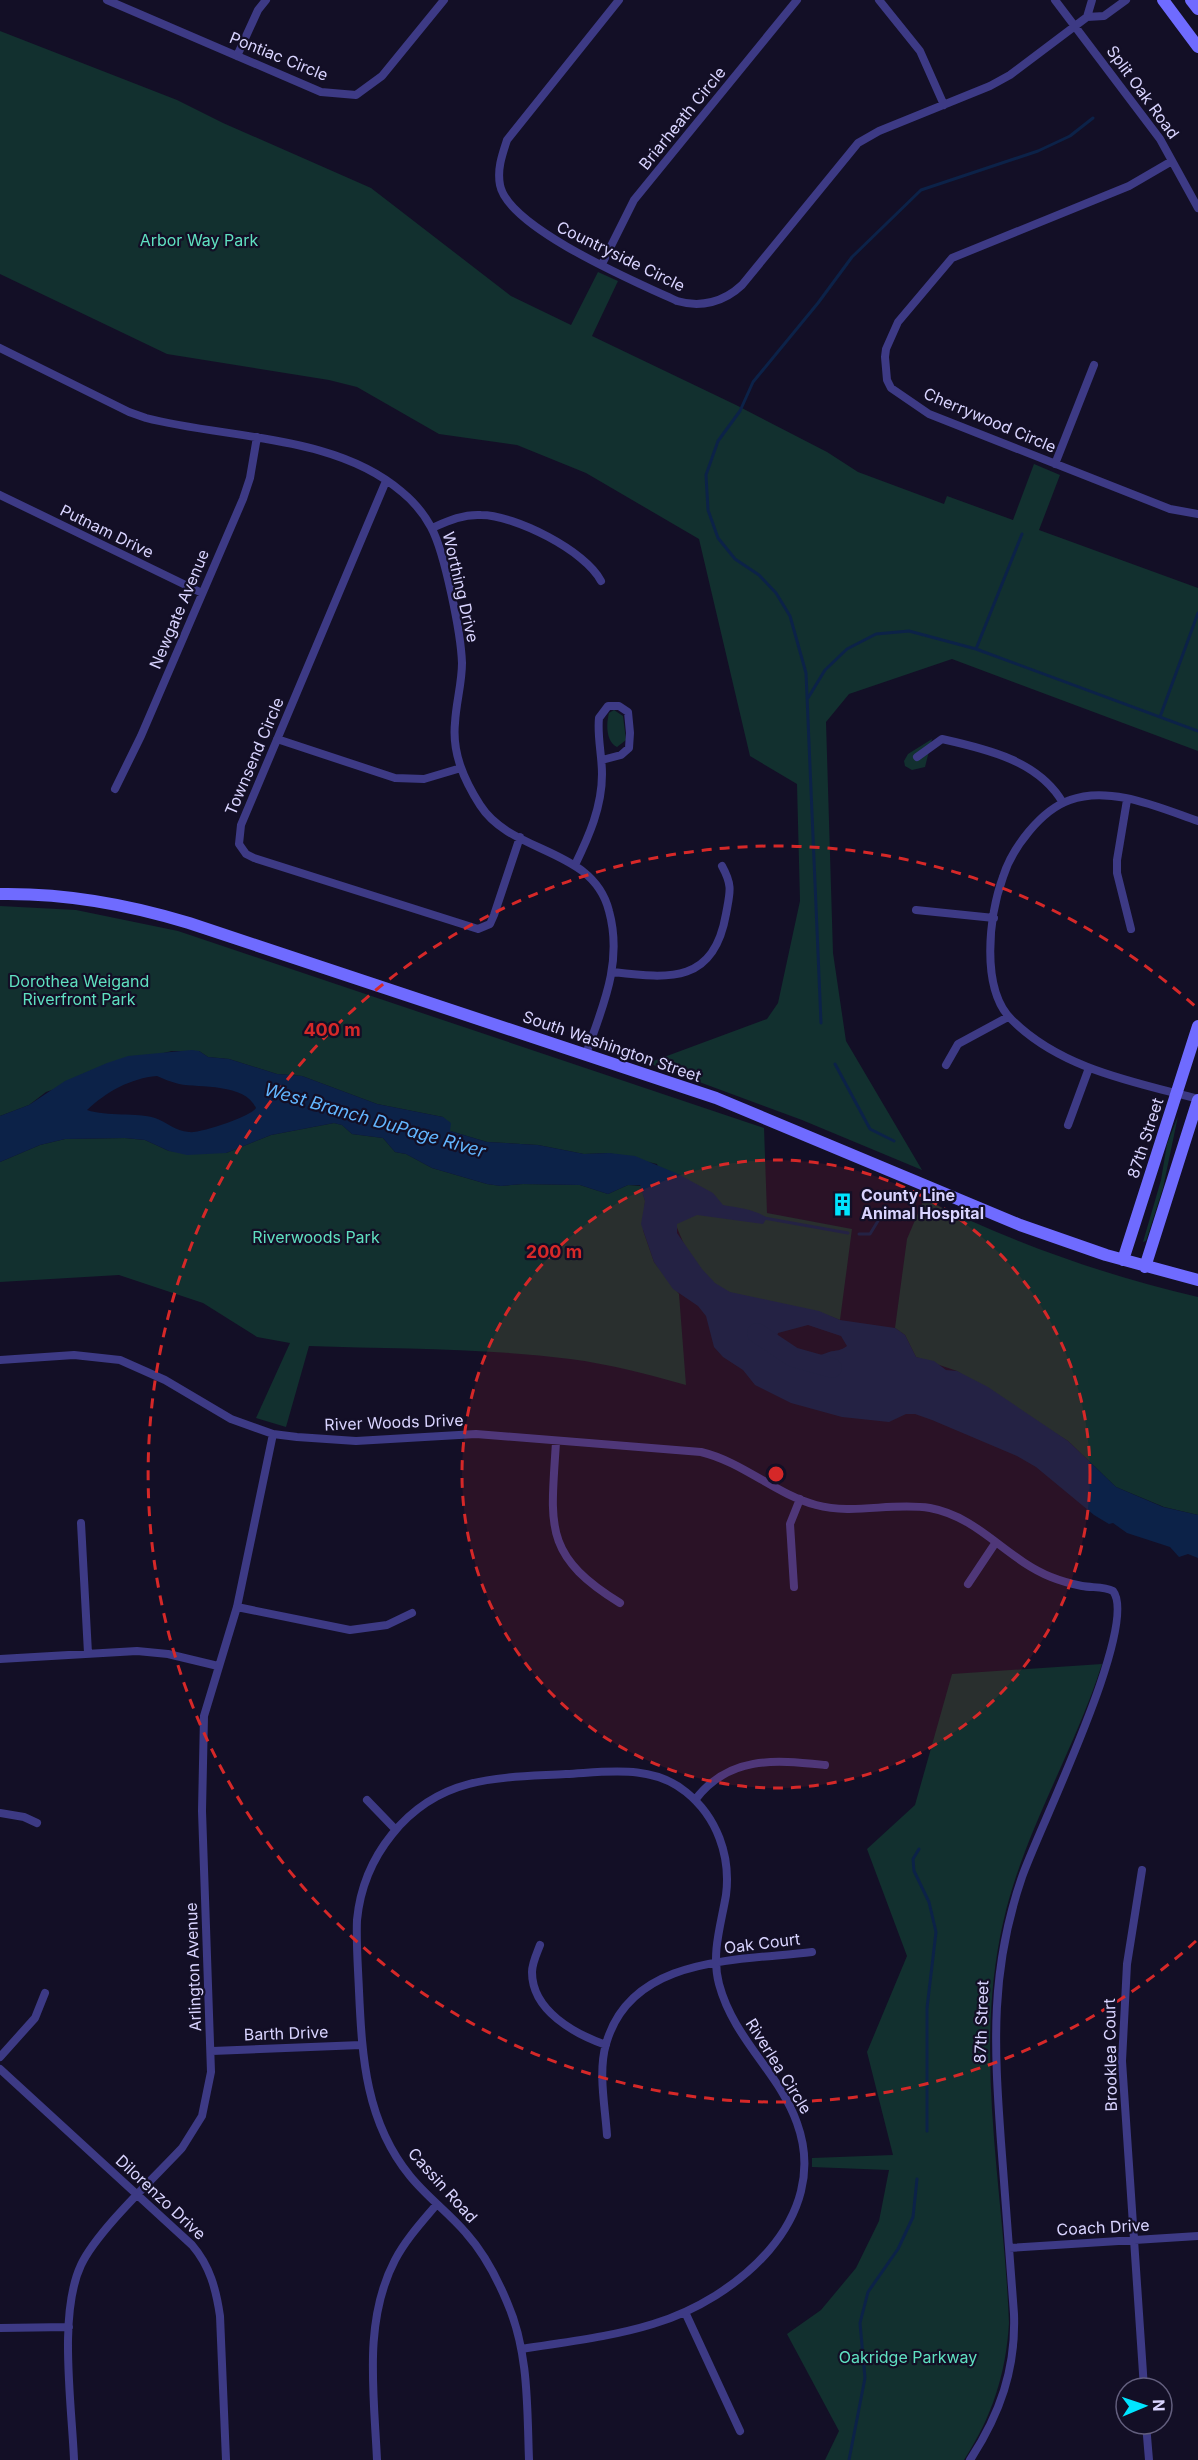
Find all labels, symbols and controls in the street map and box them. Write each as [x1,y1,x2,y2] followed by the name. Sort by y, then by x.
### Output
[227,27,331,85] street label: Pontiac Circle
[1102,41,1184,143] street label: Split Oak Road
[634,62,730,174] street label: Briarheath Circle
[554,216,688,296] street label: Countryside Circle
[140,230,259,250] park label: Arbor Way Park
[921,383,1059,457] street label: Cherrywood Circle
[57,500,157,562] street label: Putnam Drive
[439,530,483,644] street label: Worthing Drive
[145,546,213,672] street label: Newgate Avenue
[220,694,288,818] street label: Townsend Circle
[9,971,149,1009] park label: Dorothea Weigand Riverfront Park
[520,1006,704,1086] street label: South Washington Street
[303,1019,361,1040] text: 400 m
[262,1078,489,1162] water label: West Branch DuPage River
[1123,1095,1167,1181] street label: 87th Street
[861,1185,984,1223] place label: County Line Animal Hospital
[830,1191,856,1217] building icon: County Line Animal Hospital
[252,1227,380,1247] park label: Riverwoods Park
[526,1241,582,1262] text: 200 m
[324,1410,464,1434] street label: River Woods Drive
[766,1464,786,1484] centre of rings
[181,1902,205,2032] street label: Arlington Avenue
[723,1928,801,1958] street label: Oak Court
[970,1980,992,2064] street label: 87th Street
[1099,1998,1121,2112] street label: Brooklea Court
[742,2014,816,2118] street label: Riverlea Circle
[243,2022,329,2044] street label: Barth Drive
[404,2143,482,2227] street label: Cassin Road
[112,2150,210,2244] street label: Dilorenzo Drive
[1056,2215,1150,2239] street label: Coach Drive
[839,2347,977,2367] park label: Oakridge Parkway
[1114,2376,1174,2436] north arrow
[1149,2399,1169,2412] text: N

